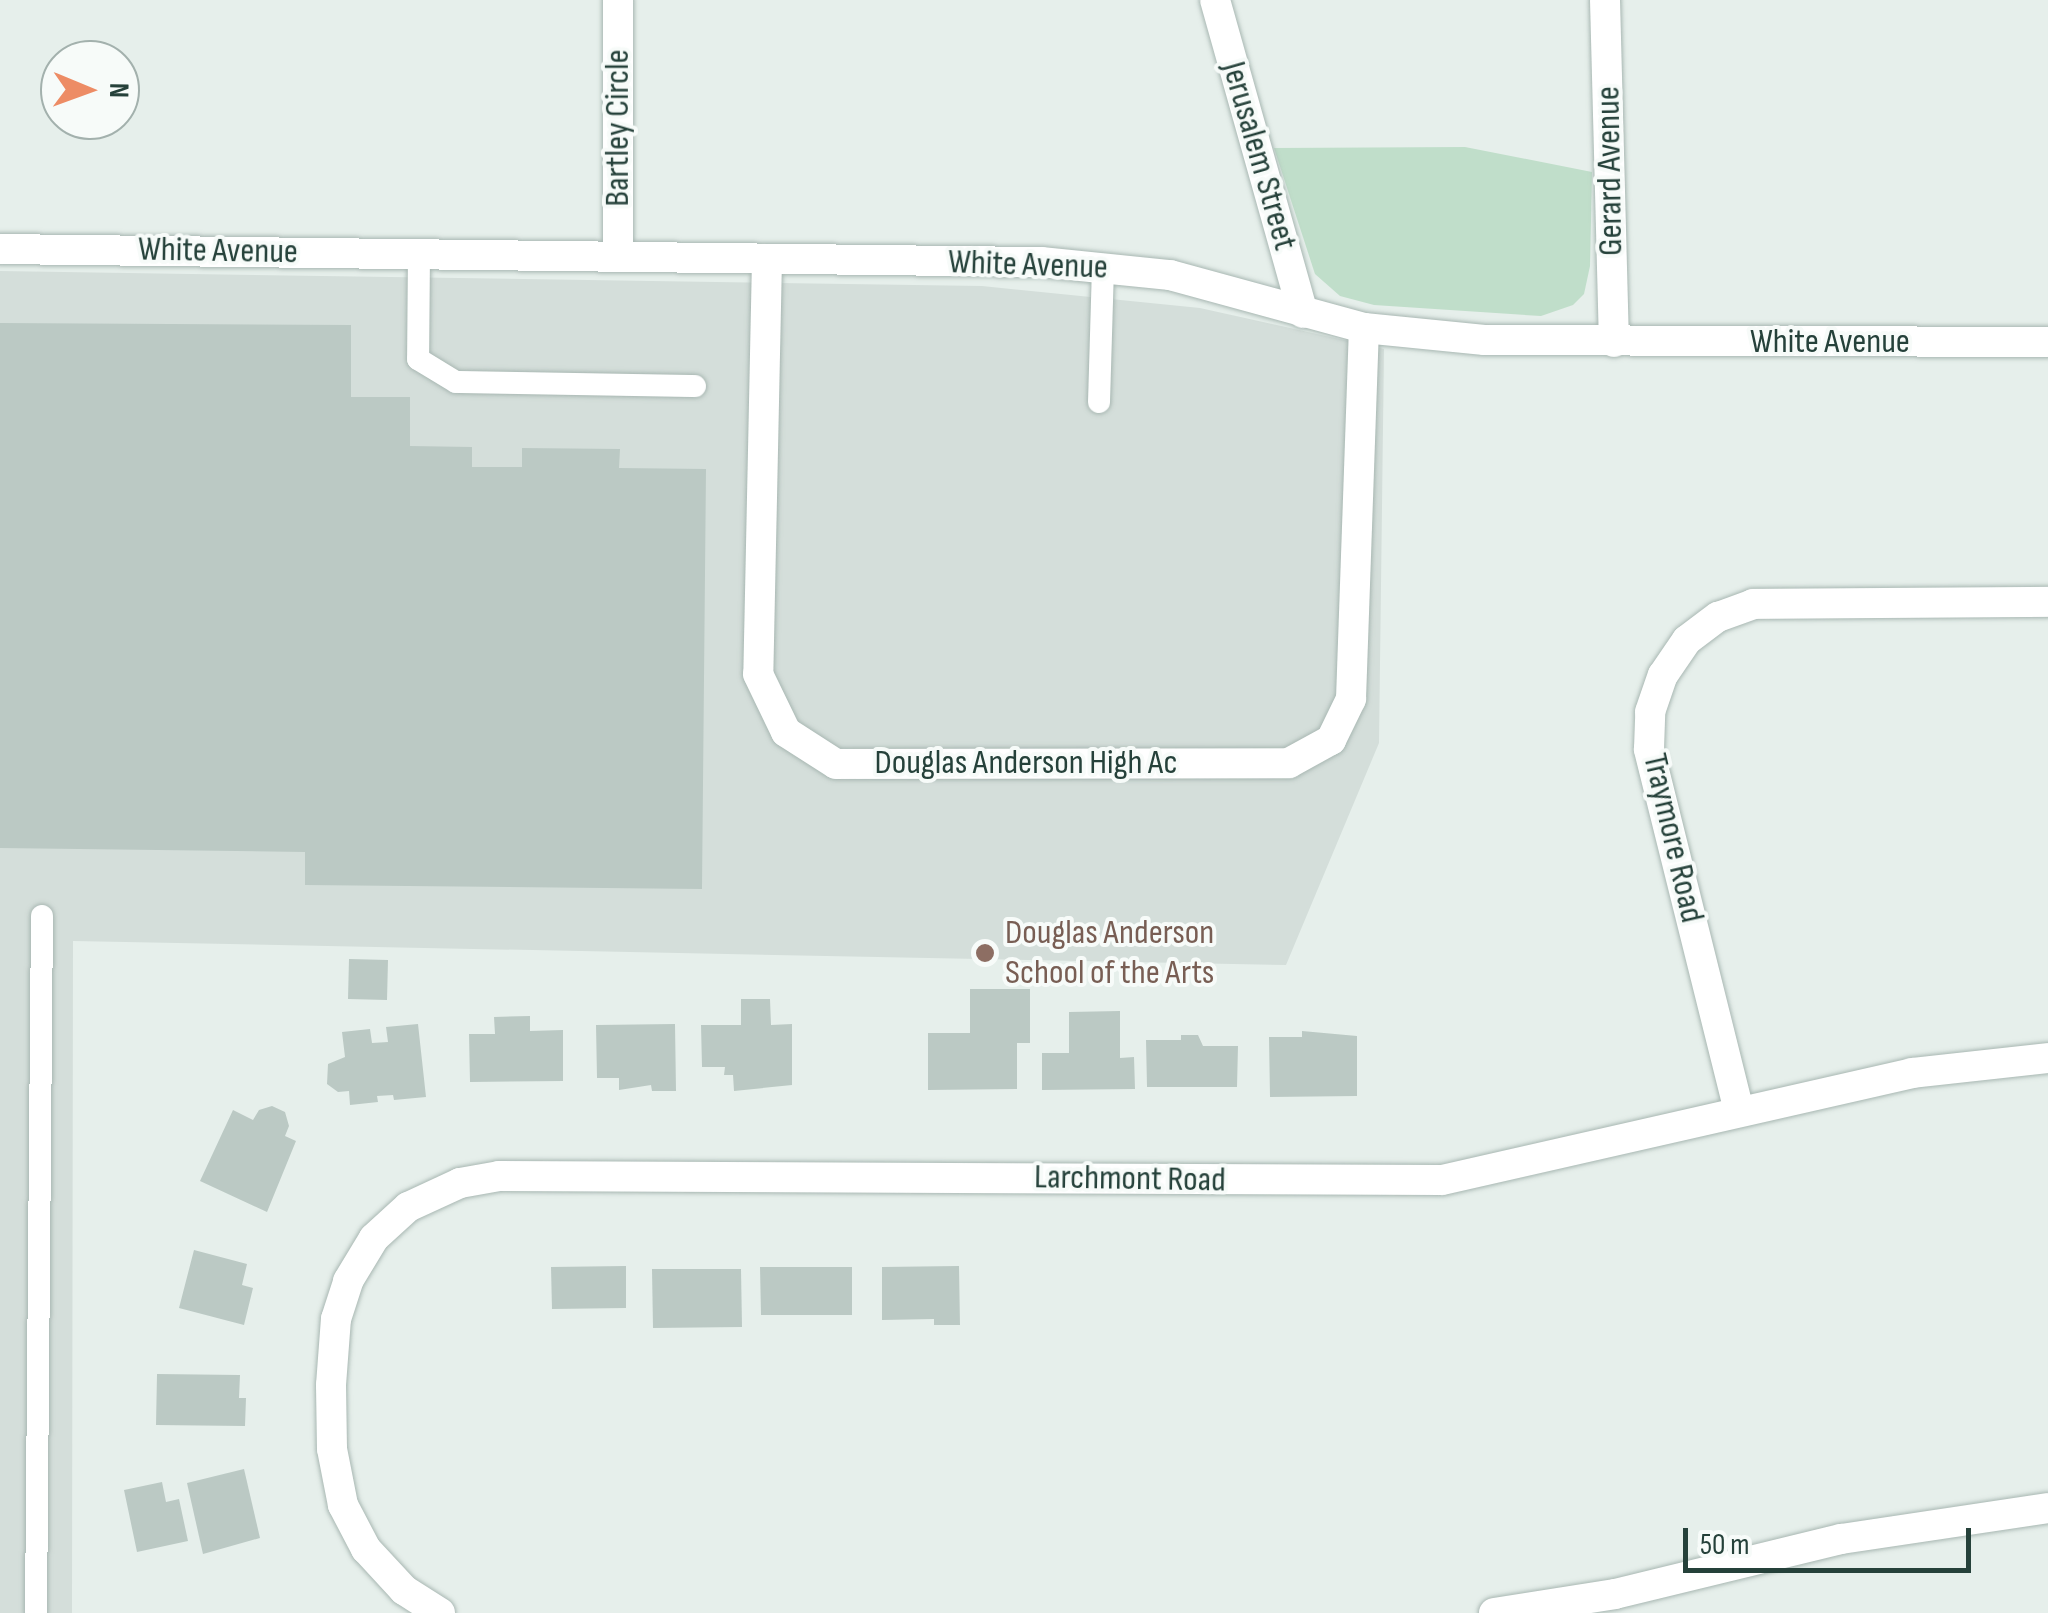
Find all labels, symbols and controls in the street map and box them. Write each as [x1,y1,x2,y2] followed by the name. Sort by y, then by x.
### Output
[40,40,140,140] north arrow
[597,49,639,207] street label: Bartley Circle
[1212,57,1306,255] street label: Jerusalem Street
[102,83,135,98] text: N
[1588,86,1632,256] street label: Gerard Avenue
[138,229,298,273] street label: White Avenue
[947,241,1109,289] street label: White Avenue
[1750,321,1910,363] street label: White Avenue
[874,742,1178,784] street label: Douglas Anderson High Ac
[1633,749,1713,927] street label: Traymore Road
[1005,912,1215,994] place label: Douglas Anderson School of the Arts
[974,942,996,964] marker: Douglas Anderson School of the Arts
[1034,1156,1226,1202] street label: Larchmont Road
[1688,1508,1976,1570] scale bar
[1700,1527,1749,1563] text: 50 m

